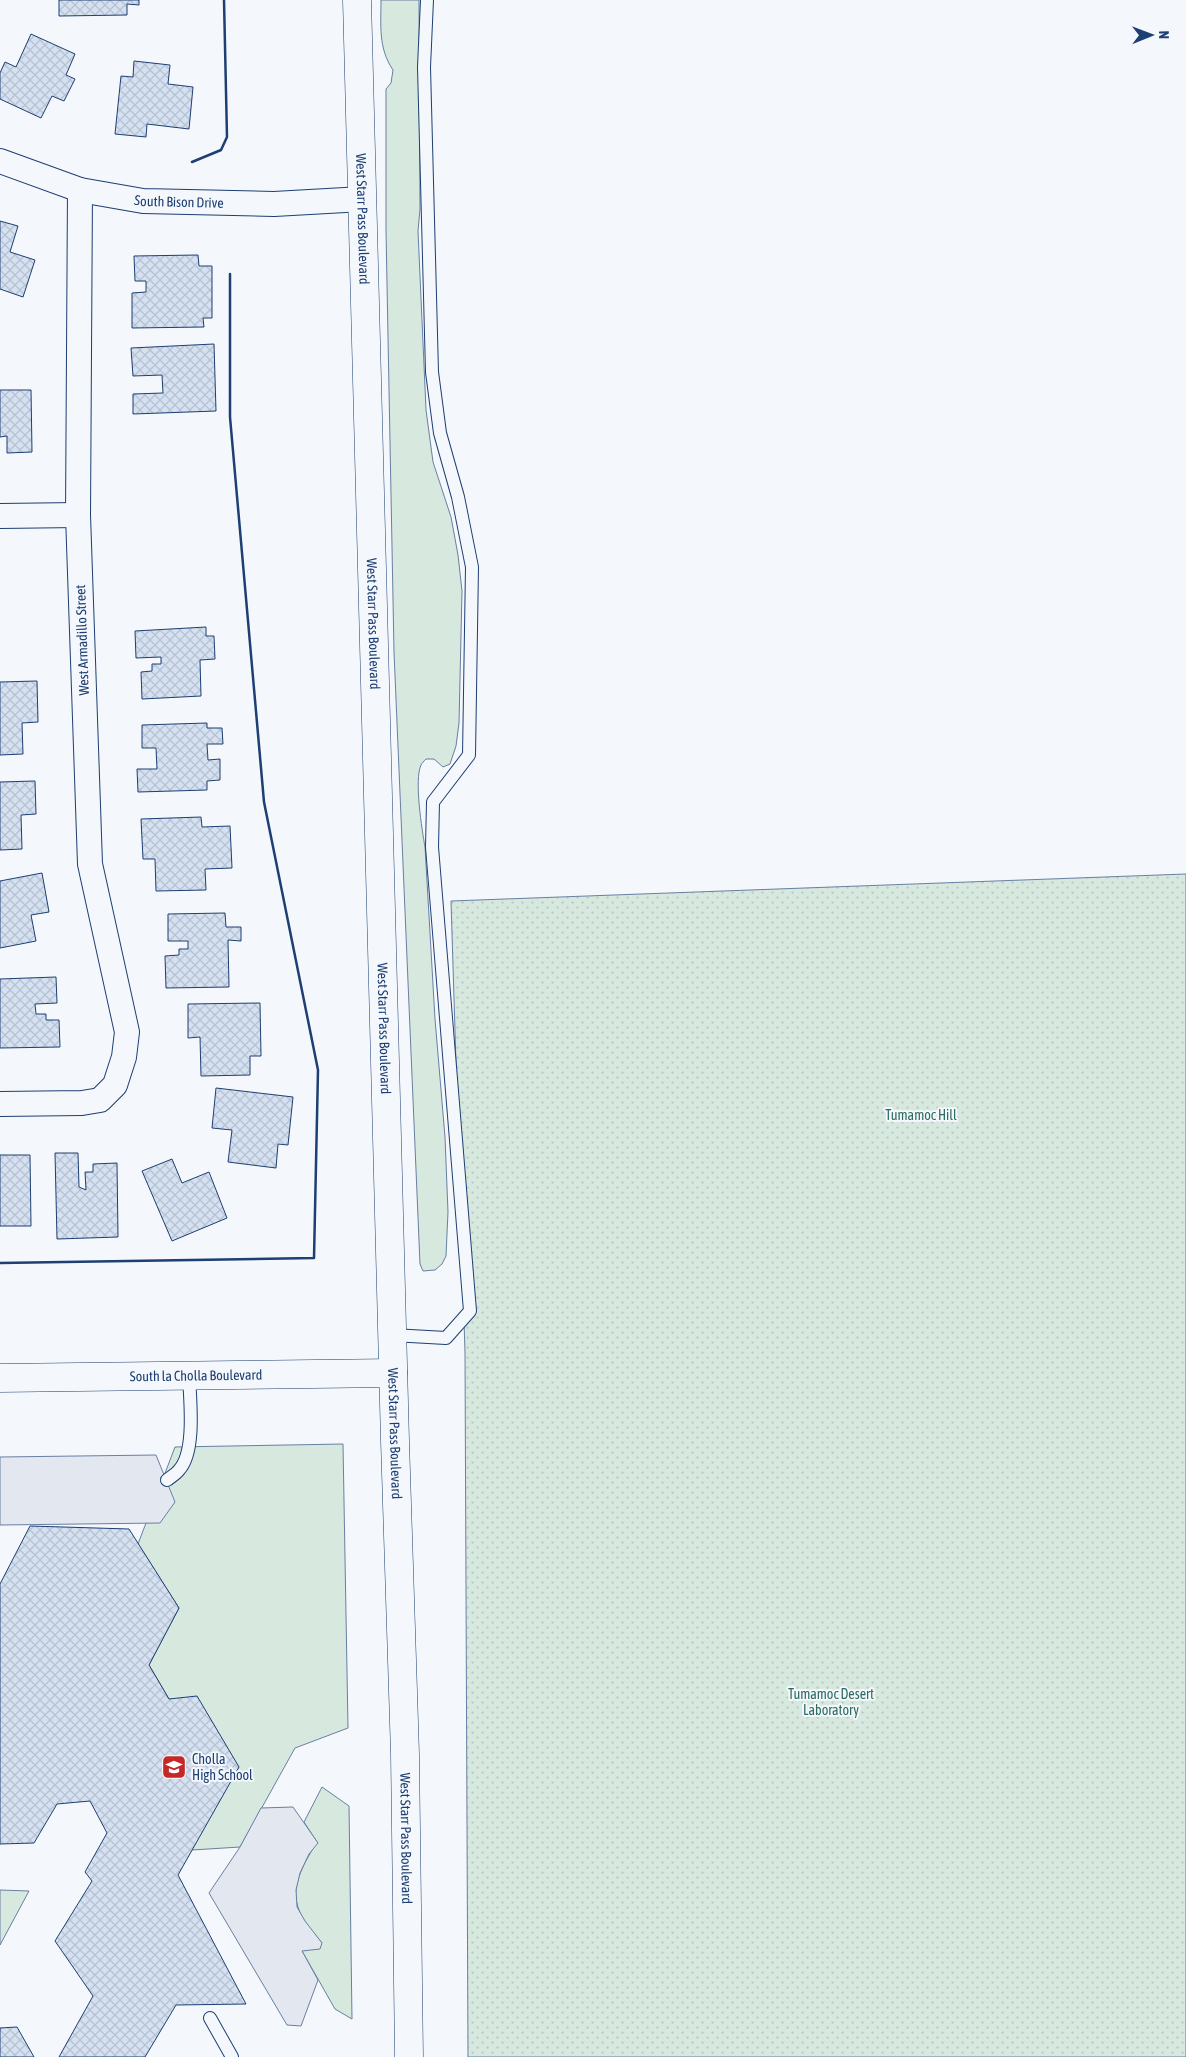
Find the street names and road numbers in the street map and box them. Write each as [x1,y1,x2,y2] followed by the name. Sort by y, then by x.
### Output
[353,153,373,285] street label: West Starr Pass Boulevard
[133,192,224,211] street label: South Bison Drive
[364,558,383,690] street label: West Starr Pass Boulevard
[72,584,92,696] street label: West Armadillo Street
[374,963,394,1095] street label: West Starr Pass Boulevard
[130,1367,262,1384] street label: South la Cholla Boulevard
[385,1368,405,1499] street label: West Starr Pass Boulevard
[397,1773,415,1904] street label: West Starr Pass Boulevard

